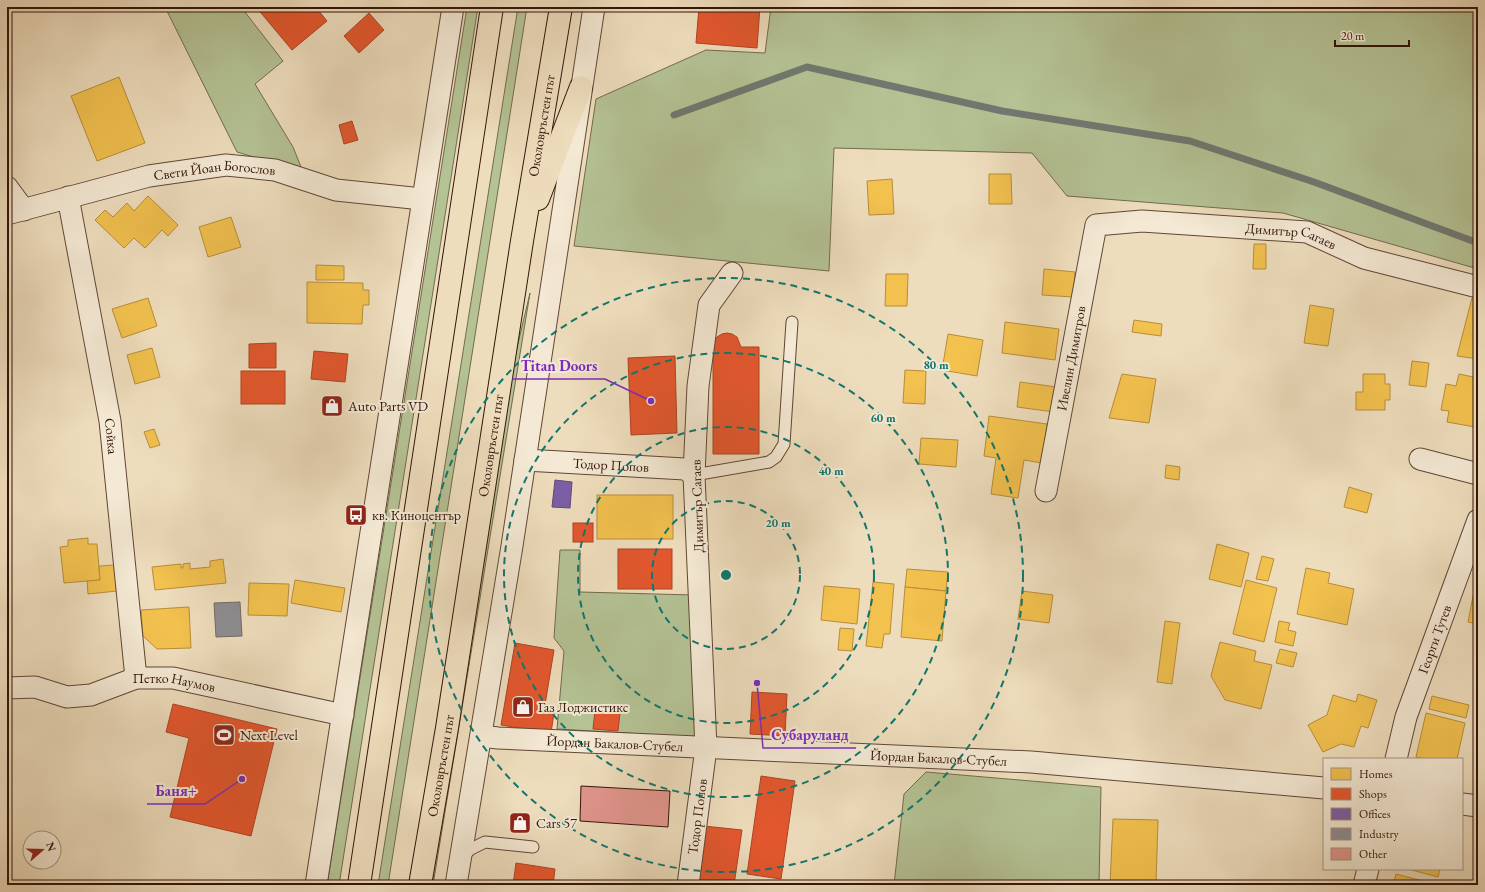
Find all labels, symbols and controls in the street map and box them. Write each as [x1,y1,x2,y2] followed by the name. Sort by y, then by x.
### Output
[1335,22,1409,48] scale bar
[1341,28,1365,44] text: 20 m
[524,73,559,178] street label: Околовръстен път
[152,156,276,184] street label: Свети Йоан Богослов
[1245,219,1339,253] street label: Димитър Сагаев
[1052,304,1090,412] street label: Ивелин Димитров
[512,352,605,379] callout: Titan Doors
[521,356,597,375] text: Titan Doors
[923,357,949,373] text: 80 m
[319,393,345,419] shop icon: Auto Parts VD
[474,393,507,498] street label: Околовръстен път
[347,397,429,415] place label: Auto Parts VD
[870,410,896,426] text: 60 m
[101,417,122,455] street label: Сойка
[572,454,650,476] street label: Тодор Попов
[686,459,708,553] street label: Димитър Сагаев
[818,463,844,479] text: 40 m
[343,502,369,528] bus stop icon: кв. Киноцентър
[372,506,461,524] place label: кв. Киноцентър
[765,515,791,531] text: 20 m
[719,568,733,582] centre of rings
[1414,602,1455,676] street label: Георги Тутев
[132,669,217,696] street label: Петко Наумов
[510,694,536,720] shop icon: Газ Лоджистикс
[538,698,629,716] place label: Газ Лоджистикс
[423,713,458,818] street label: Околовръстен път
[763,721,856,748] callout: Субаруланд
[211,722,237,748] sports icon: Next Level
[771,725,849,744] text: Субаруланд
[240,726,298,744] place label: Next Level
[546,731,684,755] street label: Йордан Бакалов-Стубел
[869,746,1008,770] street label: Йордан Бакалов-Стубел
[1323,758,1463,870] legend
[1359,766,1393,782] text: Homes
[147,777,205,804] callout: Баня+
[683,777,711,856] street label: Тодор Попов
[155,781,197,800] text: Баня+
[1359,786,1387,802] text: Shops
[1359,806,1391,822] text: Offices
[507,810,533,836] shop icon: Cars 57
[536,814,577,832] place label: Cars 57
[1359,826,1399,842] text: Industry
[22,830,62,870] north arrow
[43,840,60,853] text: N
[1359,846,1387,862] text: Other

